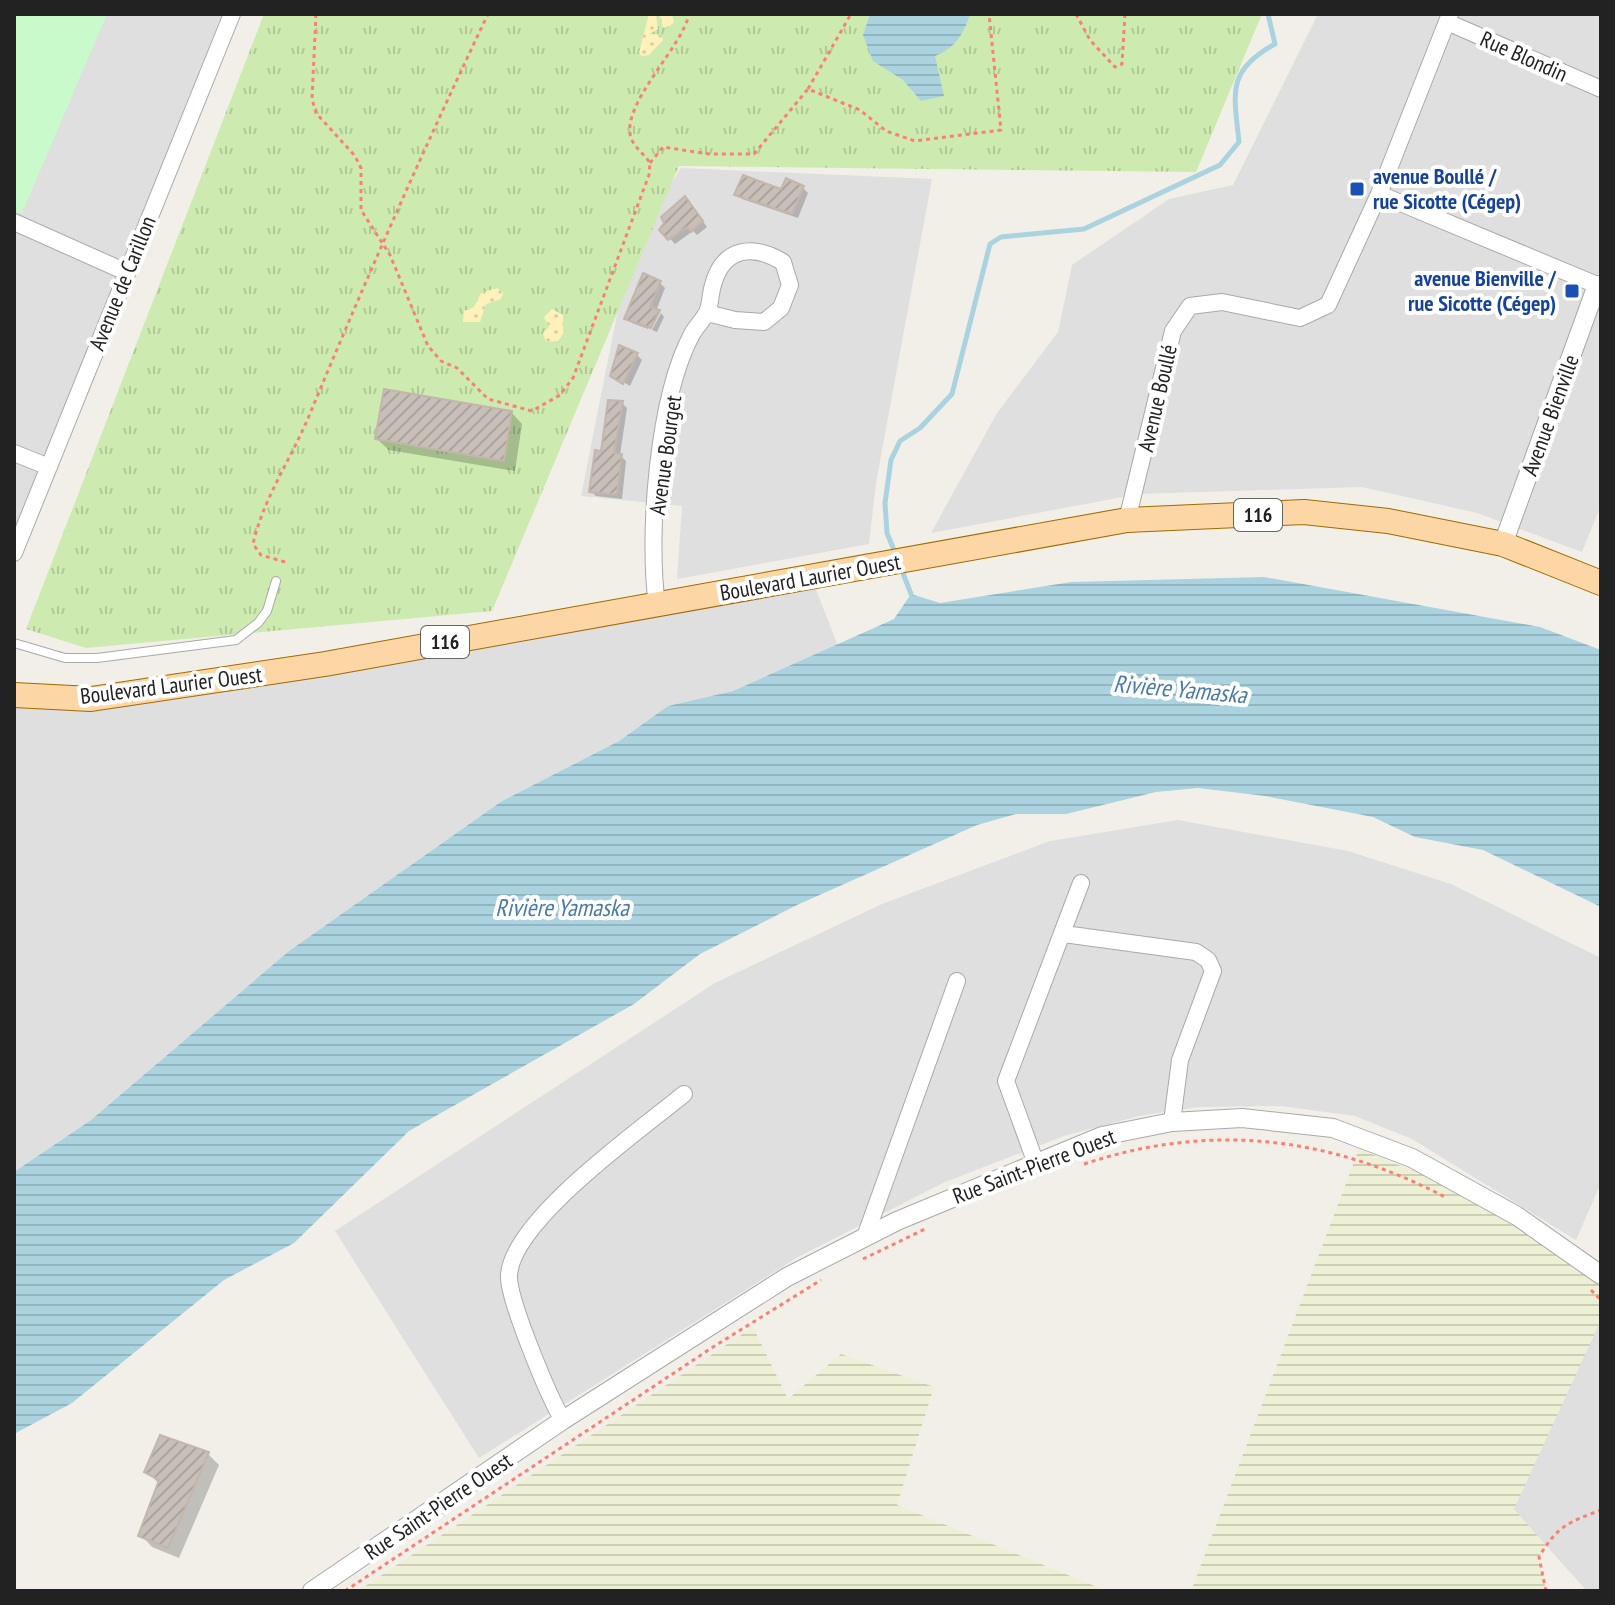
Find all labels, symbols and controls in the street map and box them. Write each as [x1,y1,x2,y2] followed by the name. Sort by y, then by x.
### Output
[1476,24,1572,88] street label: Rue Blondin
[1373,162,1521,215] place label: avenue Boullé / rue Sicotte (Cégep)
[1348,180,1366,198] marker: avenue Boullé / rue Sicotte (Cégep)
[82,212,162,354] street label: Avenue de Carillon
[1408,264,1557,317] place label: avenue Bienville / rue Sicotte (Cégep)
[1563,282,1581,300] marker: avenue Bienville / rue Sicotte (Cégep)
[1131,342,1183,454] street label: Avenue Boullé
[1515,351,1585,479] street label: Avenue Bienville
[643,393,687,517] street label: Avenue Bourget
[1234,499,1282,531] road number: 116
[718,547,902,607] street label: Boulevard Laurier Ouest
[421,626,469,658] road number: 116
[79,660,263,710] street label: Boulevard Laurier Ouest
[1112,668,1249,710] water label: Rivière Yamaska
[495,892,630,923] water label: Rivière Yamaska
[949,1122,1119,1210] street label: Rue Saint-Pierre Ouest
[359,1446,517,1566] street label: Rue Saint-Pierre Ouest

